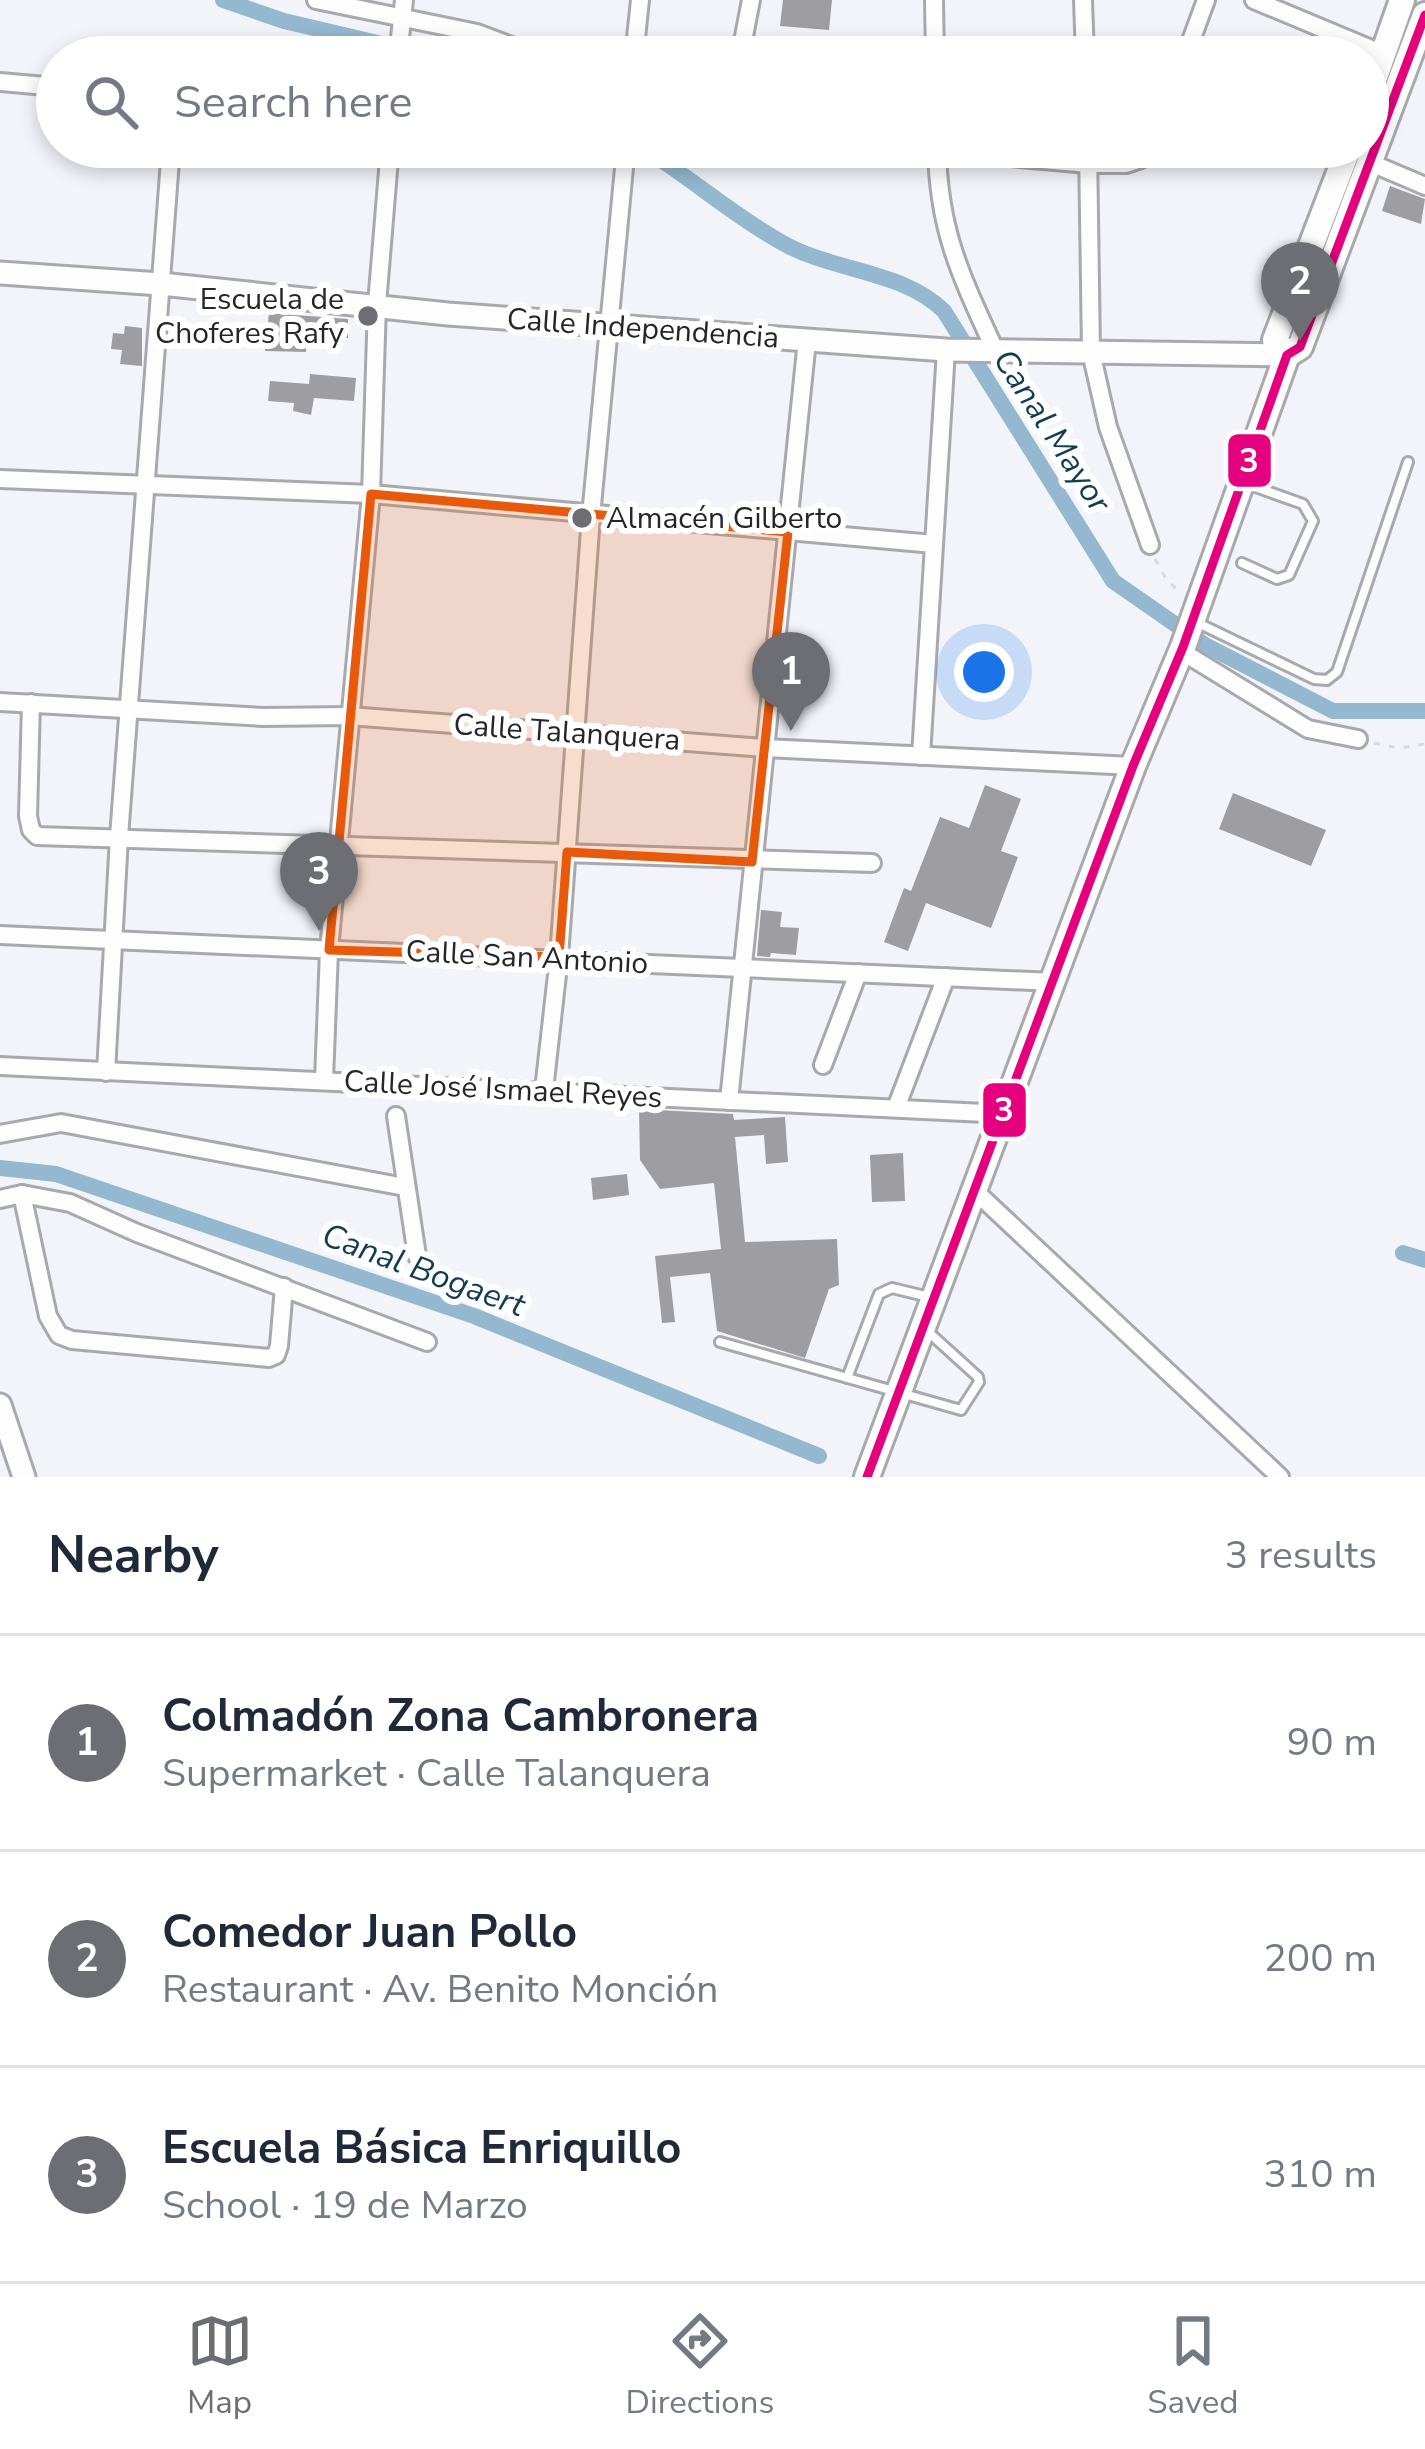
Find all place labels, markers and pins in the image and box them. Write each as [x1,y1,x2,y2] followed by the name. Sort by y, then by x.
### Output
[1261,242,1339,341] pin: 2
[155,279,345,354] place label: Escuela de Choferes Rafy
[355,303,381,329] marker: Escuela de Choferes Rafy
[606,498,842,539] place label: Almacén Gilberto
[569,505,595,531] marker: Almacén Gilberto
[752,632,830,731] pin: 1
[280,832,358,931] pin: 3

